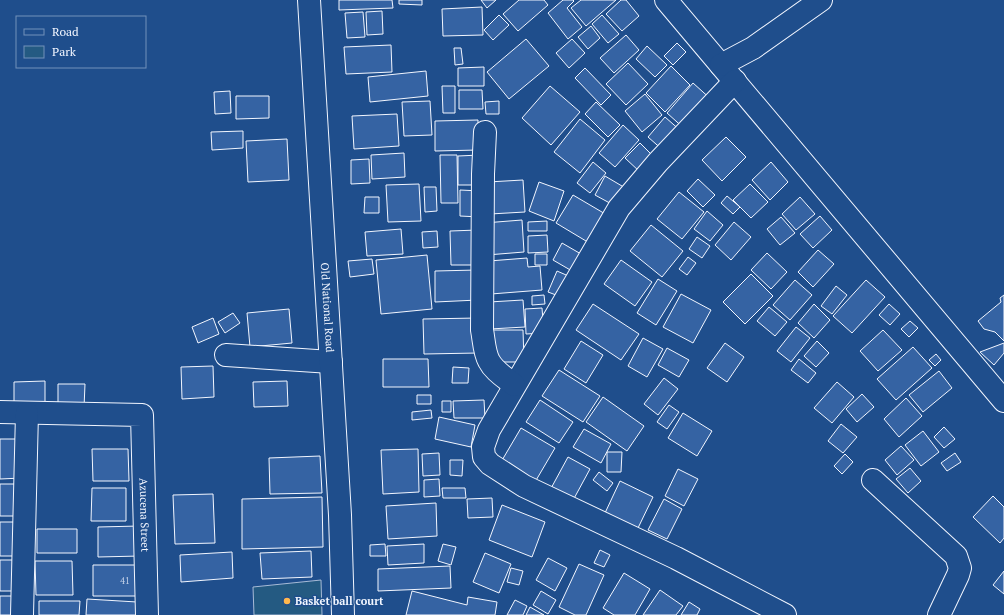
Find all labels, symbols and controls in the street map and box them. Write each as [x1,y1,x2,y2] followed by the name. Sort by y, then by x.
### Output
[16,16,146,68] legend
[52,24,79,39] text: Road
[52,44,77,59] text: Park
[318,262,337,353] street label: Old National Road
[137,478,152,552] street label: Azucena Street
[120,575,130,587] house number: 41
[295,594,384,608] place label: Basket ball court
[282,596,292,606] marker: Basket ball court

